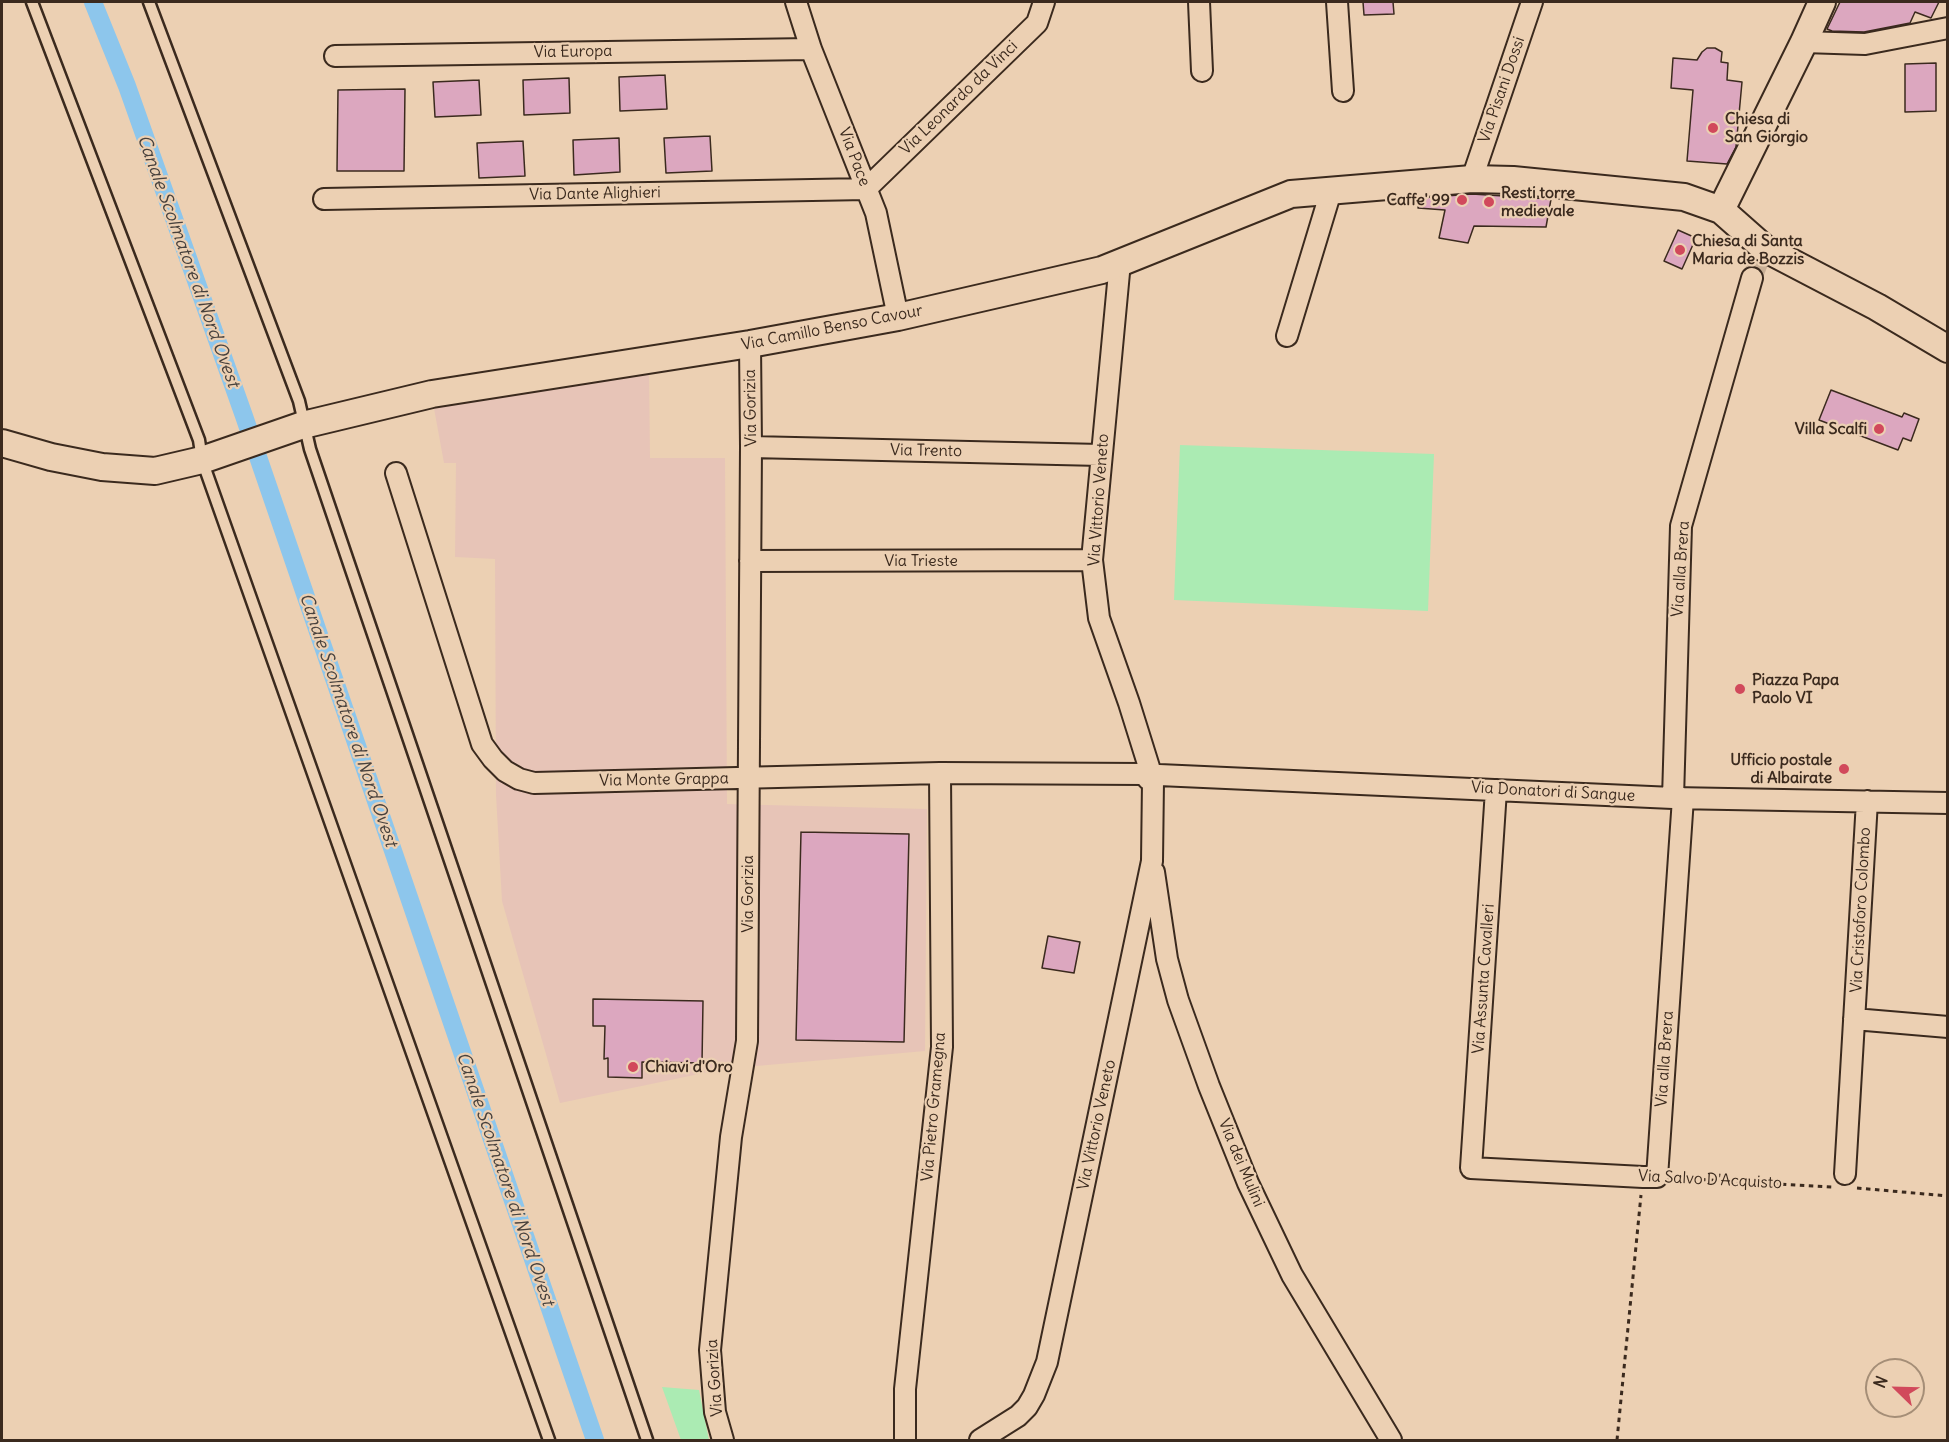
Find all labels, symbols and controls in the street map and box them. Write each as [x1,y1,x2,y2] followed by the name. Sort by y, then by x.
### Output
[1475,34,1529,146] street label: Via Pisani Dossi
[896,37,1022,159] street label: Via Leonardo da Vinci
[534,42,612,62] street label: Via Europa
[1725,109,1808,147] place label: Chiesa di San Giorgio
[1706,121,1720,135] marker: Chiesa di San Giorgio
[834,125,874,189] street label: Via Pace
[132,132,244,390] water label: Canale Scolmatore di Nord Ovest
[529,183,661,205] street label: Via Dante Alighieri
[1501,183,1575,221] place label: Resti torre medievale
[1387,190,1450,210] place label: Caffe' 99
[1455,193,1469,207] marker: Caffe' 99
[1482,195,1496,209] marker: Resti torre medievale
[1692,231,1804,269] place label: Chiesa di Santa Maria de Bozzis
[1673,243,1687,257] marker: Chiesa di Santa Maria de Bozzis
[740,301,924,355] street label: Via Camillo Benso Cavour
[741,369,761,447] street label: Via Gorizia
[1795,419,1867,439] place label: Villa Scalfi
[1872,422,1886,436] marker: Villa Scalfi
[1085,433,1113,567] street label: Via Vittorio Veneto
[890,441,962,461] street label: Via Trento
[1668,520,1694,618] street label: Via alla Brera
[884,551,958,571] street label: Via Trieste
[294,590,402,850] water label: Canale Scolmatore di Nord Ovest
[1752,670,1839,708] place label: Piazza Papa Paolo VI
[1733,682,1747,696] marker: Piazza Papa Paolo VI
[1730,750,1832,788] place label: Ufficio postale di Albairate
[1837,762,1851,776] marker: Ufficio postale di Albairate
[599,769,729,791] street label: Via Monte Grappa
[1470,778,1636,806] street label: Via Donatori di Sangue
[1847,827,1875,993] street label: Via Cristoforo Colombo
[738,855,758,933] street label: Via Gorizia
[1469,903,1499,1055] street label: Via Assunta Cavalleri
[1652,1010,1678,1108] street label: Via alla Brera
[918,1031,950,1183] street label: Via Pietro Gramegna
[451,1049,559,1309] water label: Canale Scolmatore di Nord Ovest
[645,1057,733,1077] place label: Chiavi d'Oro
[1074,1058,1120,1192] street label: Via Vittorio Veneto
[626,1060,640,1074] marker: Chiavi d'Oro
[1214,1116,1268,1210] street label: Via dei Mulini
[1637,1167,1783,1193] street label: Via Salvo D'Acquisto
[703,1339,727,1417] street label: Via Gorizia
[1865,1358,1925,1418] north arrow
[1869,1373,1892,1391] text: N

